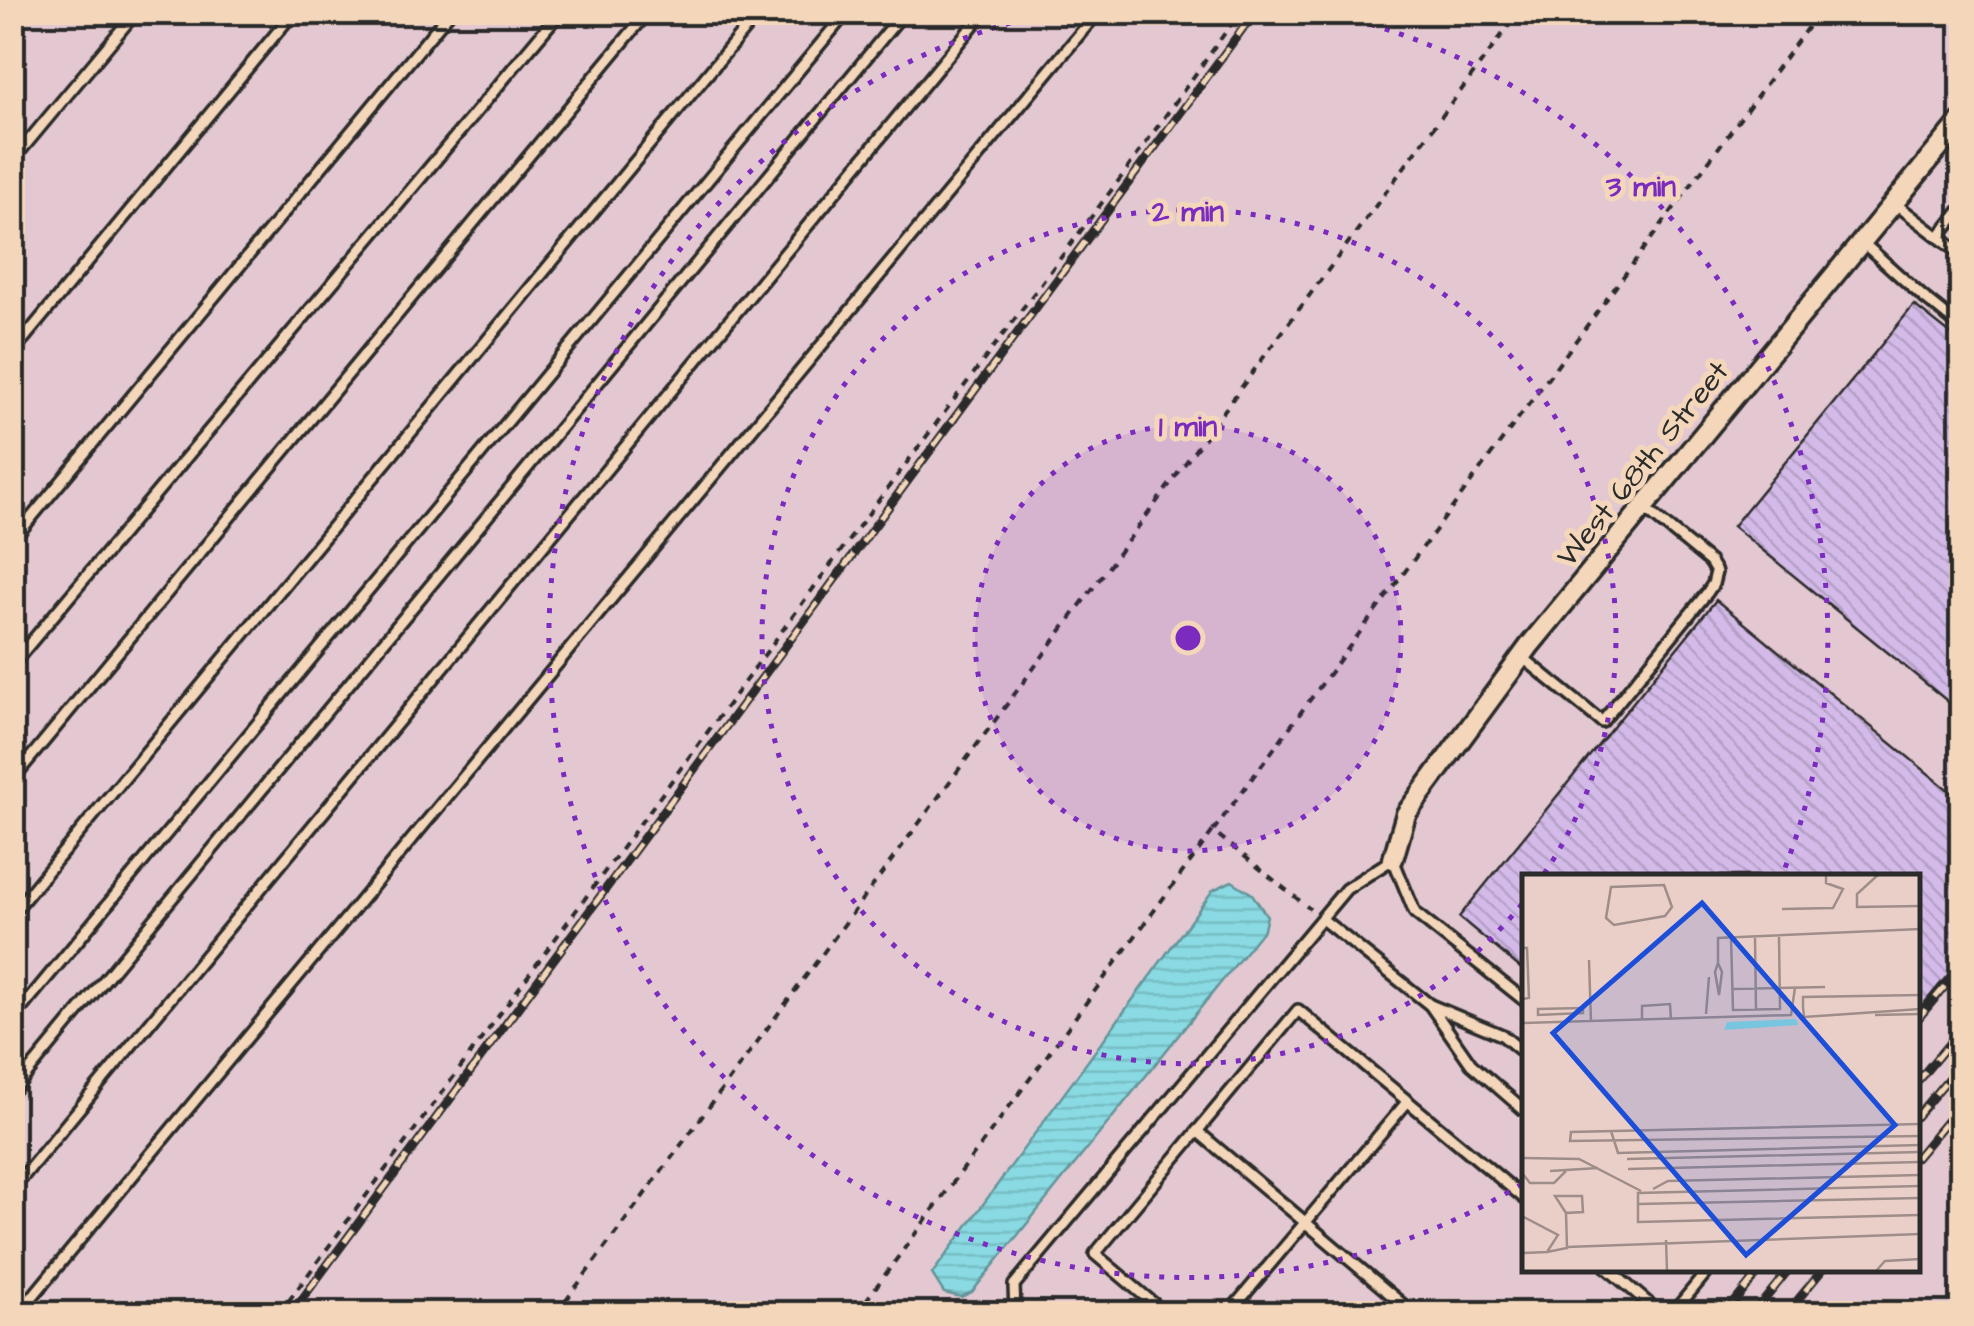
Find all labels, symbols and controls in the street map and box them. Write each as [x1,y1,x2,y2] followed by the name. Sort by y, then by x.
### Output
[1605,166,1676,208] text: 3 min
[1151,191,1224,233] text: 2 min
[1547,352,1739,576] street label: West 68th Street
[1159,406,1217,448] text: 1 min
[1170,620,1206,656] centre of rings
[1522,874,1919,1271] inset map

